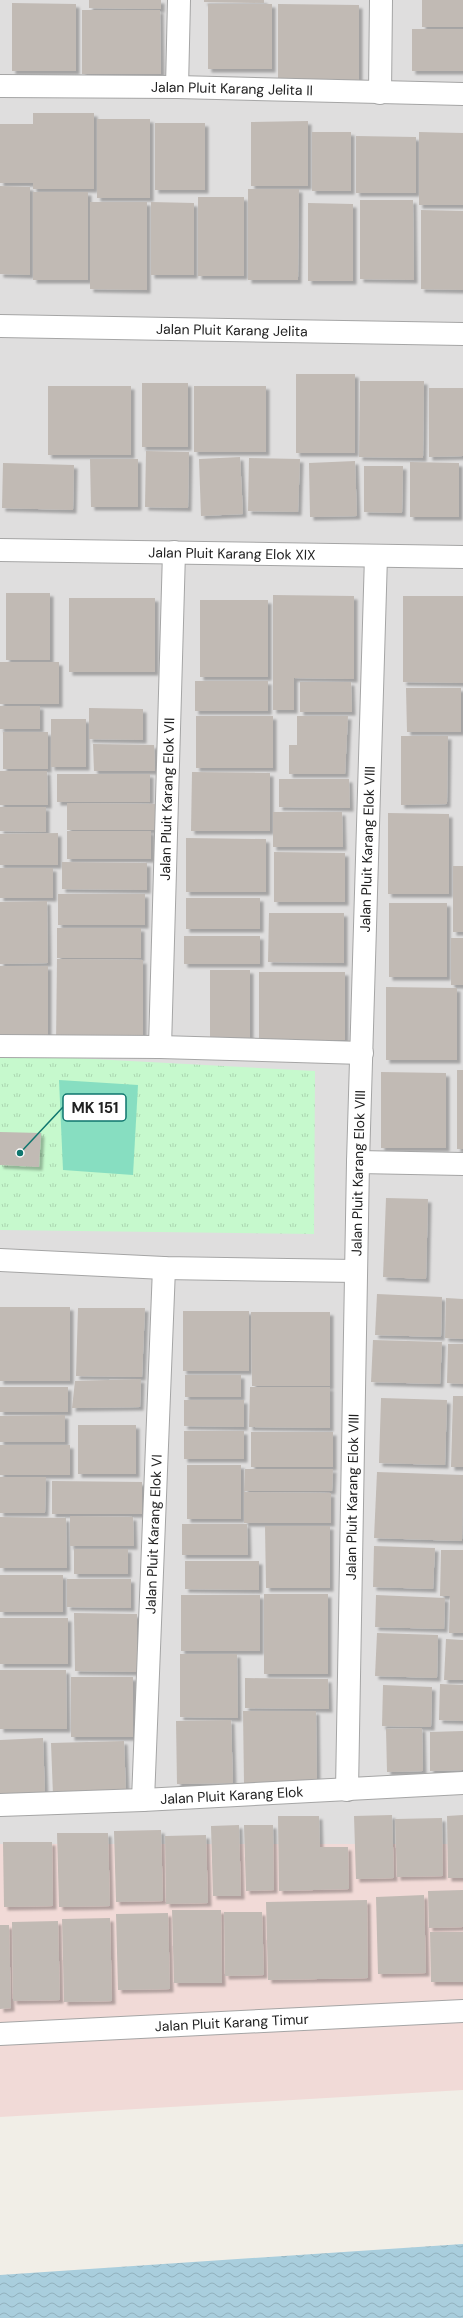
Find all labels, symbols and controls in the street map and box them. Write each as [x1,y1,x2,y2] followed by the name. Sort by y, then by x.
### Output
[151,78,313,99] street label: Jalan Pluit Karang Jelita II
[156,320,308,340] street label: Jalan Pluit Karang Jelita
[148,543,316,564] street label: Jalan Pluit Karang Elok XIX
[156,717,178,881] street label: Jalan Pluit Karang Elok VII
[356,766,379,933] street label: Jalan Pluit Karang Elok VIII
[347,1090,369,1256] street label: Jalan Pluit Karang Elok VIII
[63,1094,126,1121] callout: MK 151
[72,1098,118,1118] text: MK 151
[342,1414,363,1580] street label: Jalan Pluit Karang Elok VIII
[141,1454,166,1614] street label: Jalan Pluit Karang Elok VI
[160,1782,304,1808] street label: Jalan Pluit Karang Elok
[154,2010,309,2035] street label: Jalan Pluit Karang Timur

